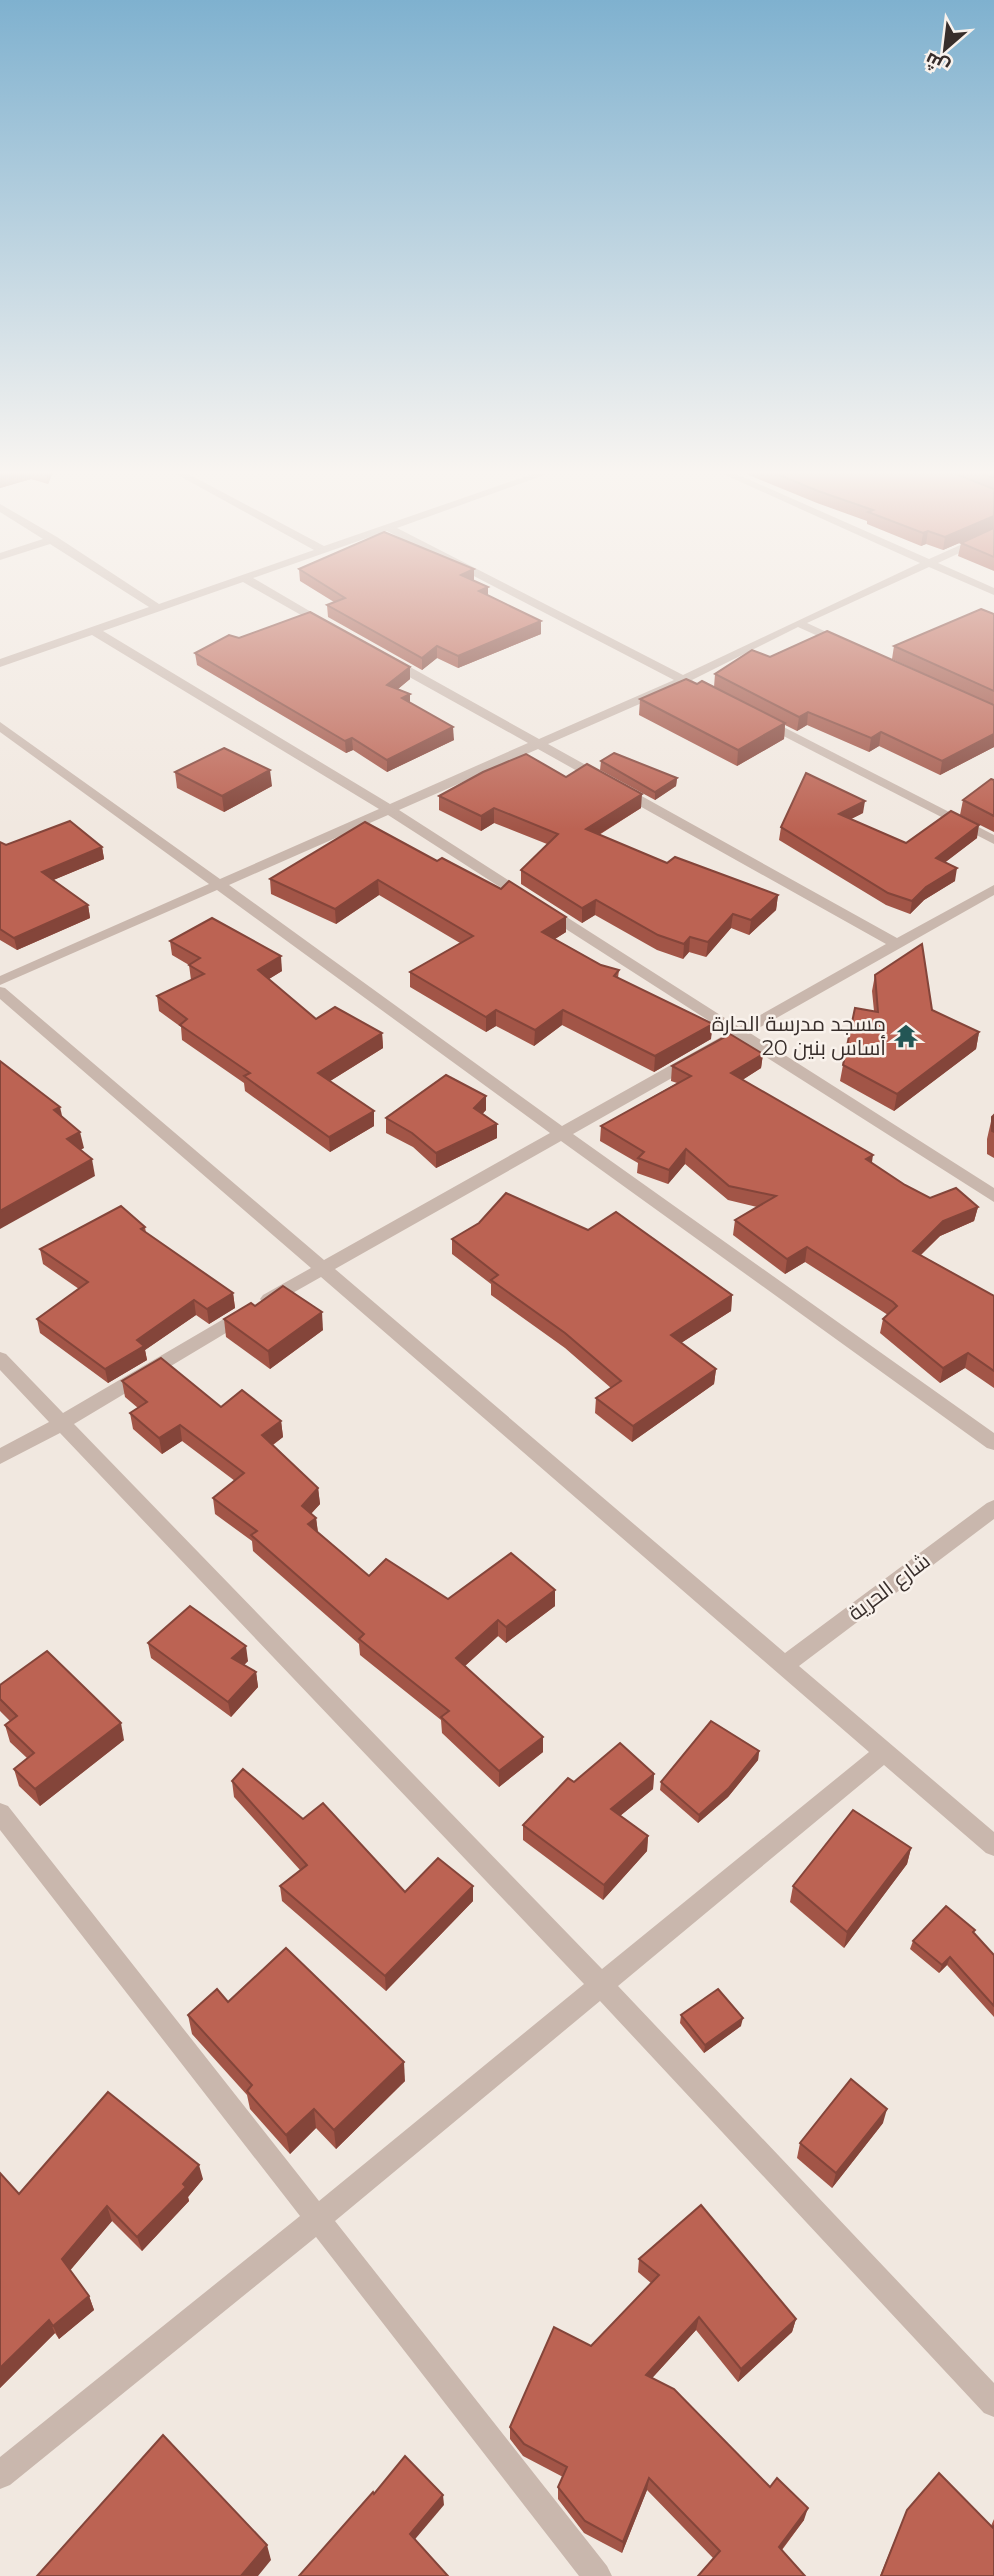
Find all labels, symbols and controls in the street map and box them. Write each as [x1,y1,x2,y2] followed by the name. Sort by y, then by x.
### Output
[910,14,980,84] north arrow
[921,48,953,79] text: ش
[712,1011,886,1061] place label: مسجد مدرسة الحارة 20 أساس بنين
[892,1022,920,1050] temple icon: مسجد مدرسة الحارة 20 أساس بنين
[843,1548,936,1627] street label: شارع الحرية

